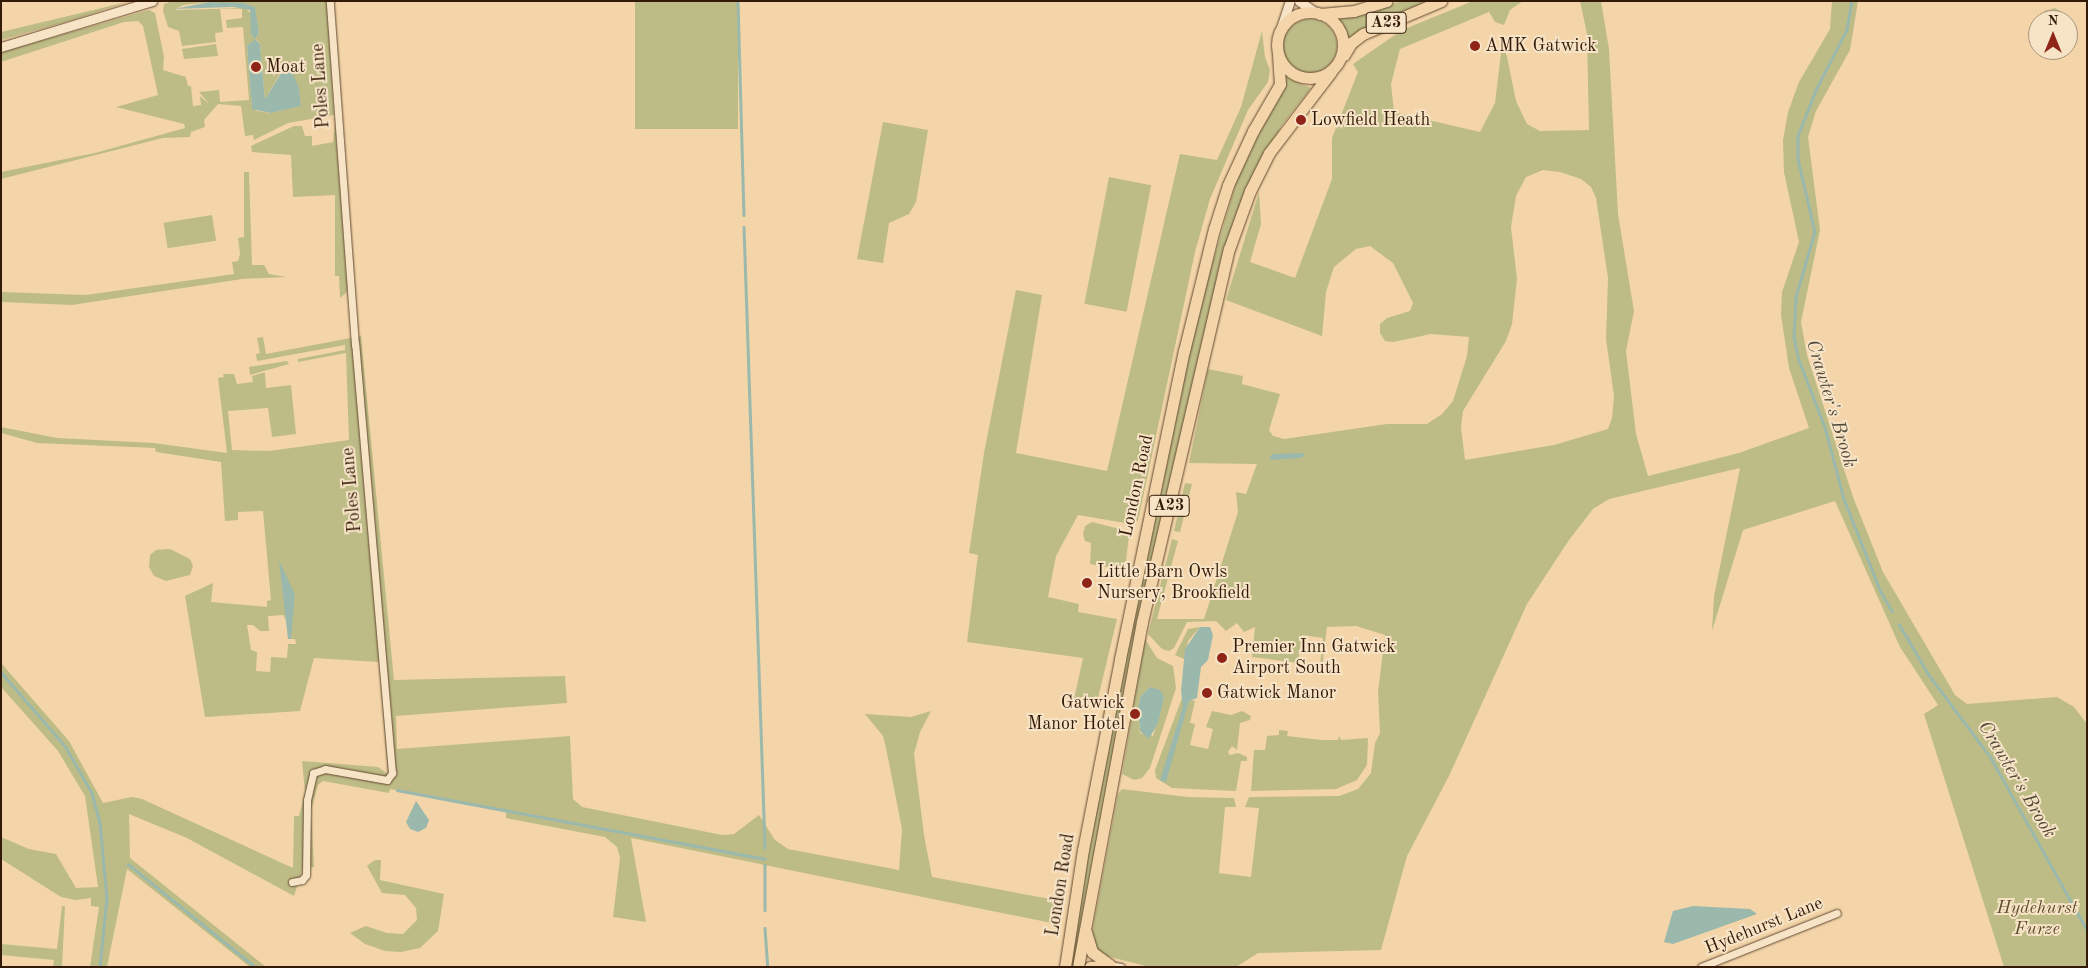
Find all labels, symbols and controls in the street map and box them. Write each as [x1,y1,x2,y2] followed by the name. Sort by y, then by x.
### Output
[1365,9,1407,36] road number: A23
[2028,10,2078,60] north arrow
[2048,14,2058,28] text: N
[1485,35,1597,57] place label: AMK Gatwick
[1469,40,1481,52] marker: AMK Gatwick
[307,43,335,129] street label: Poles Lane
[266,56,305,78] place label: Moat
[250,61,262,73] marker: Moat
[1311,109,1430,131] place label: Lowfield Heath
[1295,114,1307,126] marker: Lowfield Heath
[1800,337,1860,471] water label: Crawter's Brook
[1116,433,1158,539] street label: London Road
[338,447,366,533] street label: Poles Lane
[1148,492,1190,520] road number: A23
[1097,562,1250,604] place label: Little Barn Owls Nursery, Brookfield
[1081,577,1093,589] marker: Little Barn Owls Nursery, Brookfield
[1232,637,1396,680] place label: Premier Inn Gatwick Airport South
[1216,652,1228,664] marker: Premier Inn Gatwick Airport South
[1217,682,1336,704] place label: Gatwick Manor
[1201,687,1213,699] marker: Gatwick Manor
[1027,693,1125,736] place label: Gatwick Manor Hotel
[1129,708,1141,720] marker: Gatwick Manor Hotel
[1972,717,2060,843] water label: Crawter's Brook
[1042,832,1080,938] street label: London Road
[1702,892,1826,960] street label: Hydehurst Lane
[1996,898,2078,941] park label: Hydehurst Furze

